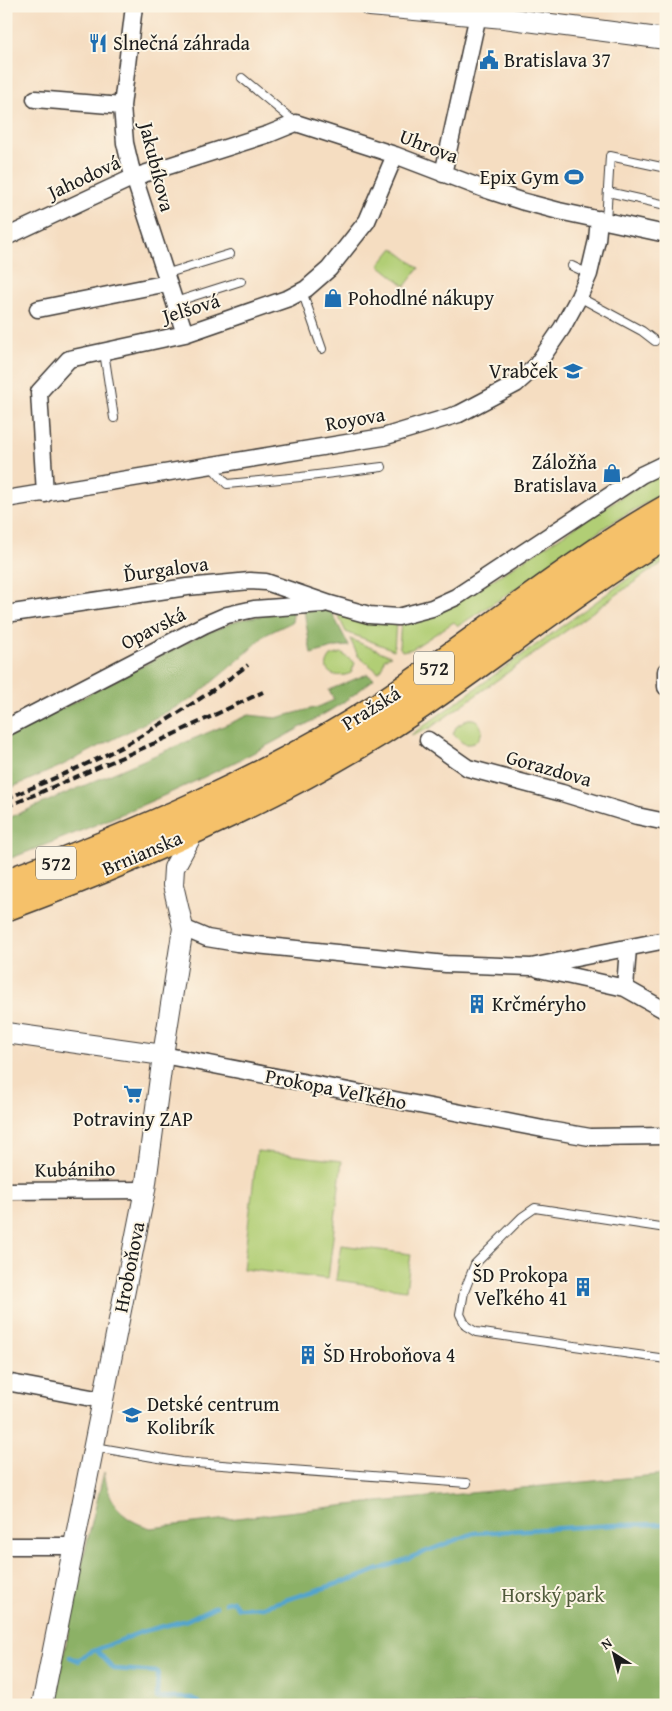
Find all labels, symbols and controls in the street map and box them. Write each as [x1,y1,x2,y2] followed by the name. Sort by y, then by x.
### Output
[113,28,251,57] place label: Slnečná záhrada
[87,32,109,54] restaurant icon: Slnečná záhrada
[504,45,611,74] place label: Bratislava 37
[478,49,500,71] public building icon: Bratislava 37
[132,116,183,215] street label: Jakubíkova
[395,121,463,170] street label: Uhrova
[40,147,125,207] street label: Jahodová
[480,162,560,191] place label: Epix Gym
[563,166,585,188] sports icon: Epix Gym
[348,283,494,312] place label: Pohodlné nákupy
[156,285,224,331] street label: Jelšová
[322,287,344,309] shop icon: Pohodlné nákupy
[489,356,559,385] place label: Vrabček
[562,360,584,382] school or university icon: Vrabček
[323,399,388,438] street label: Royova
[514,447,598,499] place label: Záložňa Bratislava
[601,462,623,484] shop icon: Záložňa Bratislava
[122,548,211,589] street label: Ďurgalova
[115,599,191,656] street label: Opavská
[414,651,454,684] road number: 572
[336,678,406,737] street label: Pražská
[503,741,596,794] street label: Gorazdova
[97,822,187,882] street label: Brnianska
[36,846,76,880] road number: 572
[492,989,586,1018] place label: Krčméryho
[466,993,488,1015] building icon: Krčméryho
[263,1061,409,1116] street label: Prokopa Veľkého
[122,1083,144,1105] supermarket icon: Potraviny ZAP
[73,1104,193,1133] place label: Potraviny ZAP
[34,1153,116,1184] street label: Kubániho
[105,1218,152,1315] street label: Hroboňova
[473,1260,569,1312] place label: ŠD Prokopa Veľkého 41
[572,1276,594,1298] building icon: ŠD Prokopa Veľkého 41
[323,1340,455,1369] place label: ŠD Hroboňova 4
[297,1344,319,1366] building icon: ŠD Hroboňova 4
[147,1389,280,1441] place label: Detské centrum Kolibrík
[121,1404,143,1426] school or university icon: Detské centrum Kolibrík
[502,1580,605,1609] park label: Horský park
[590,1628,640,1678] north arrow
[597,1632,617,1654] text: N

